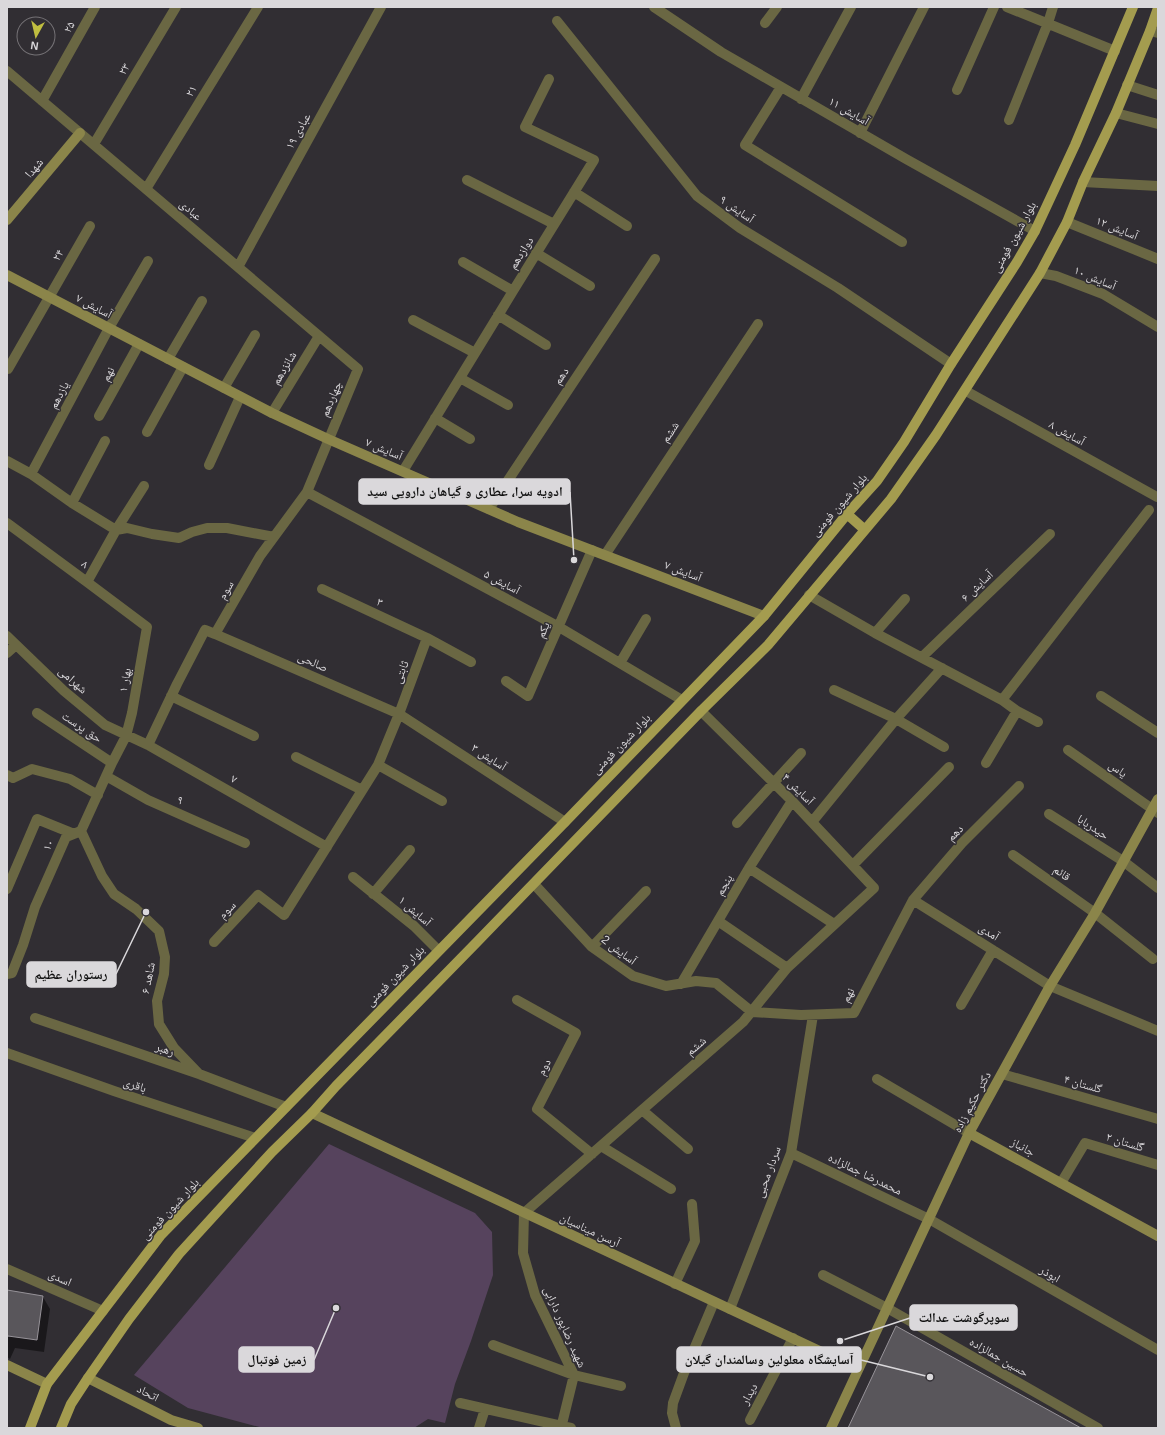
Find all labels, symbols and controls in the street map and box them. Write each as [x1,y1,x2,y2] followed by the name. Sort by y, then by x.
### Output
[16,16,56,56] north arrow
[60,19,78,35] street label: ۲۵
[30,39,39,52] text: N
[115,61,133,77] street label: ۲۳
[182,83,200,99] street label: ۲۱
[826,94,872,129] street label: آسایش ۱۱
[282,111,314,152] street label: عبادی ۱۹
[22,155,46,181] street label: شهدا
[717,192,758,227] street label: آسایش ۹
[177,197,205,224] street label: عبادی
[989,199,1040,275] street label: بلوار شیون فومنی
[1094,213,1141,243] street label: آسایش ۱۲
[506,234,537,272] street label: دوازدهم
[49,247,67,263] street label: ۲۴
[1072,263,1119,294] street label: آسایش ‍۱۰
[73,291,115,322] street label: آسایش ۷
[269,349,300,388] street label: شانزدهم
[98,364,118,384] street label: نهم
[550,365,572,388] street label: دهم
[46,379,73,412] street label: یازدهم
[317,379,346,419] street label: چهاردهم
[1047,417,1088,449] street label: آسایش ۸
[658,419,683,446] street label: ششم
[363,435,405,464] street label: آسایش ۷
[808,471,870,540] street label: بلوار شیون فومنی
[359,479,570,504] callout: ادویه سرا، عطاری و گیاهان دارویی سید
[367,484,563,500] text: ادویه سرا، عطاری و گیاهان دارویی سید
[79,557,92,572] street label: ۸
[662,558,705,585] street label: آسایش ۷
[481,567,523,598] street label: آسایش ۵
[958,567,997,605] street label: آسایش ۶
[215,578,238,602] street label: سوم
[375,595,385,609] street label: ۳
[533,620,554,641] street label: یکم
[296,649,330,675] street label: صالحی
[390,658,412,685] street label: ثابتی
[56,663,90,697] street label: شهرامی
[116,667,134,693] street label: بهار ۱
[59,709,105,746] street label: حق پرست
[589,711,654,777] street label: بلوار شیون فومنی
[469,741,510,774] street label: آسایش ۳
[1106,758,1130,781] street label: یاس
[779,770,817,808] street label: آسایش ۴
[228,772,240,787] street label: ۷
[175,793,185,807] street label: ۹
[1074,812,1112,843] street label: حیدربابا
[944,822,967,845] street label: دهم
[39,837,57,853] street label: ۱۰
[1050,862,1073,885] street label: قائم
[712,872,737,899] street label: پنجم
[396,893,435,930] street label: آسایش ۱
[215,898,240,923] street label: سوم
[976,920,1003,944] street label: آمدی
[599,932,640,968] street label: آسایش 2
[363,943,428,1009] street label: بلوار شیون فومنی
[138,961,158,995] street label: شاهد ۶
[27,962,116,987] callout: رستوران عظیم
[35,967,108,984] text: رستوران عظیم
[838,985,858,1005] street label: نهم
[683,1033,710,1059] street label: ششم
[153,1039,177,1059] street label: رهبر
[534,1056,555,1078] street label: دوم
[950,1069,995,1135] street label: دکتر حکیم زاده
[1062,1072,1104,1096] street label: گلستان ۴
[121,1075,148,1096] street label: باقری
[1104,1130,1146,1154] street label: گلستان ۲
[1008,1134,1038,1160] street label: جانباز
[752,1144,784,1200] street label: سردار محبی
[826,1150,904,1198] street label: محمدرضا جمالزاده
[138,1175,202,1243] street label: بلوار شیون فومنی
[558,1210,623,1251] street label: آرسن میناسیان
[1036,1262,1063,1286] street label: ابوذر
[46,1267,74,1289] street label: اسدی
[540,1284,589,1370] street label: شهید رضاپور دارابی
[910,1305,1017,1330] callout: سوپرگوشت عدالت
[919,1310,1009,1326] text: سوپرگوشت عدالت
[967,1334,1031,1380] street label: حسین جمالزاده
[239,1347,314,1372] callout: زمین فوتبال
[677,1347,861,1372] callout: آسایشگاه معلولین وسالمندان گیلان
[248,1352,307,1368] text: زمین فوتبال
[685,1352,854,1368] text: آسایشگاه معلولین وسالمندان گیلان
[737,1381,761,1408] street label: دیدار
[135,1382,162,1405] street label: اتحاد

